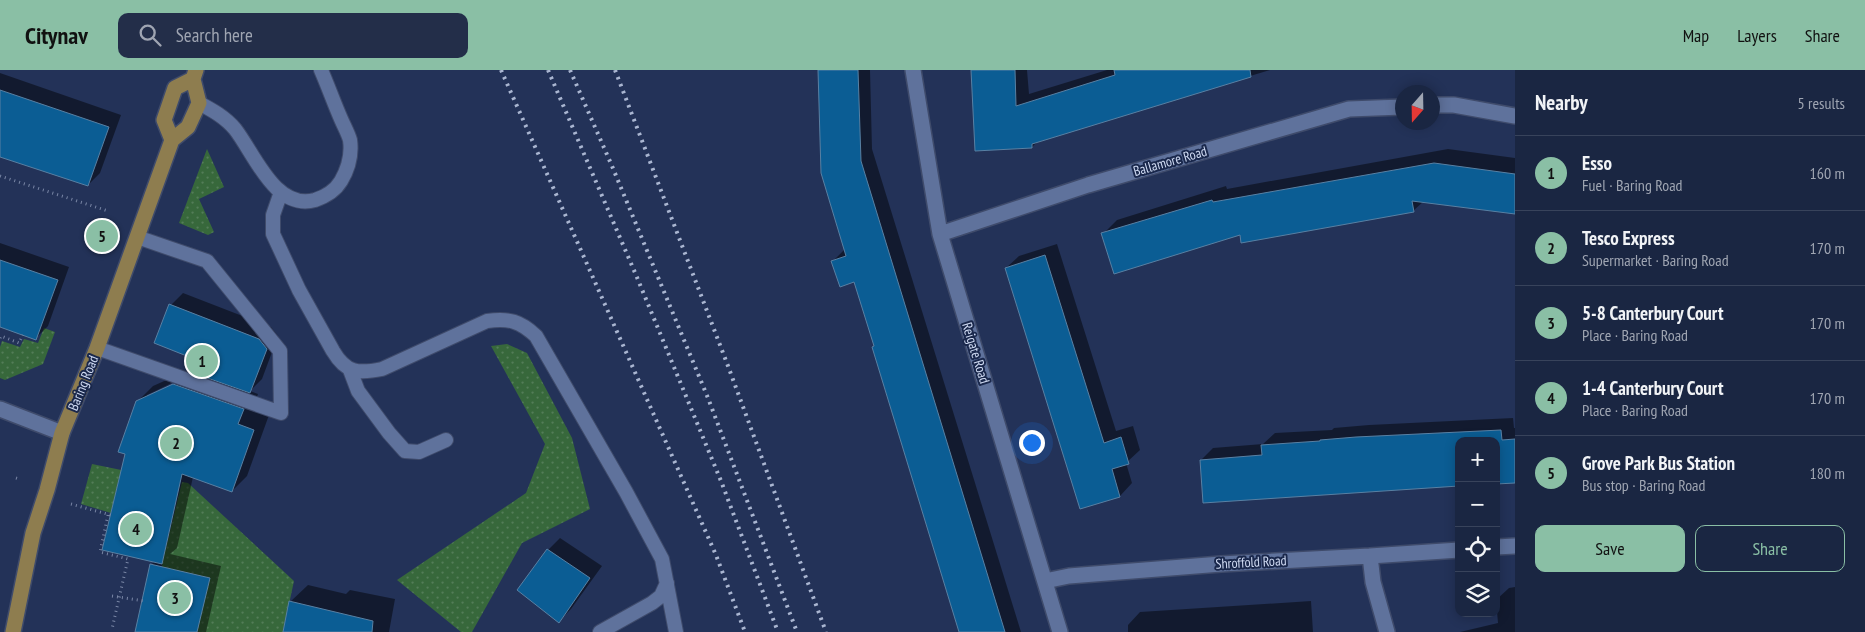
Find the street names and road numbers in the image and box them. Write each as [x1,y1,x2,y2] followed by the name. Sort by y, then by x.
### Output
[1131,142,1209,180] street label: Ballamore Road
[958,320,994,386] street label: Reigate Road
[64,353,102,413] street label: Baring Road
[1215,551,1287,573] street label: Shroffold Road

